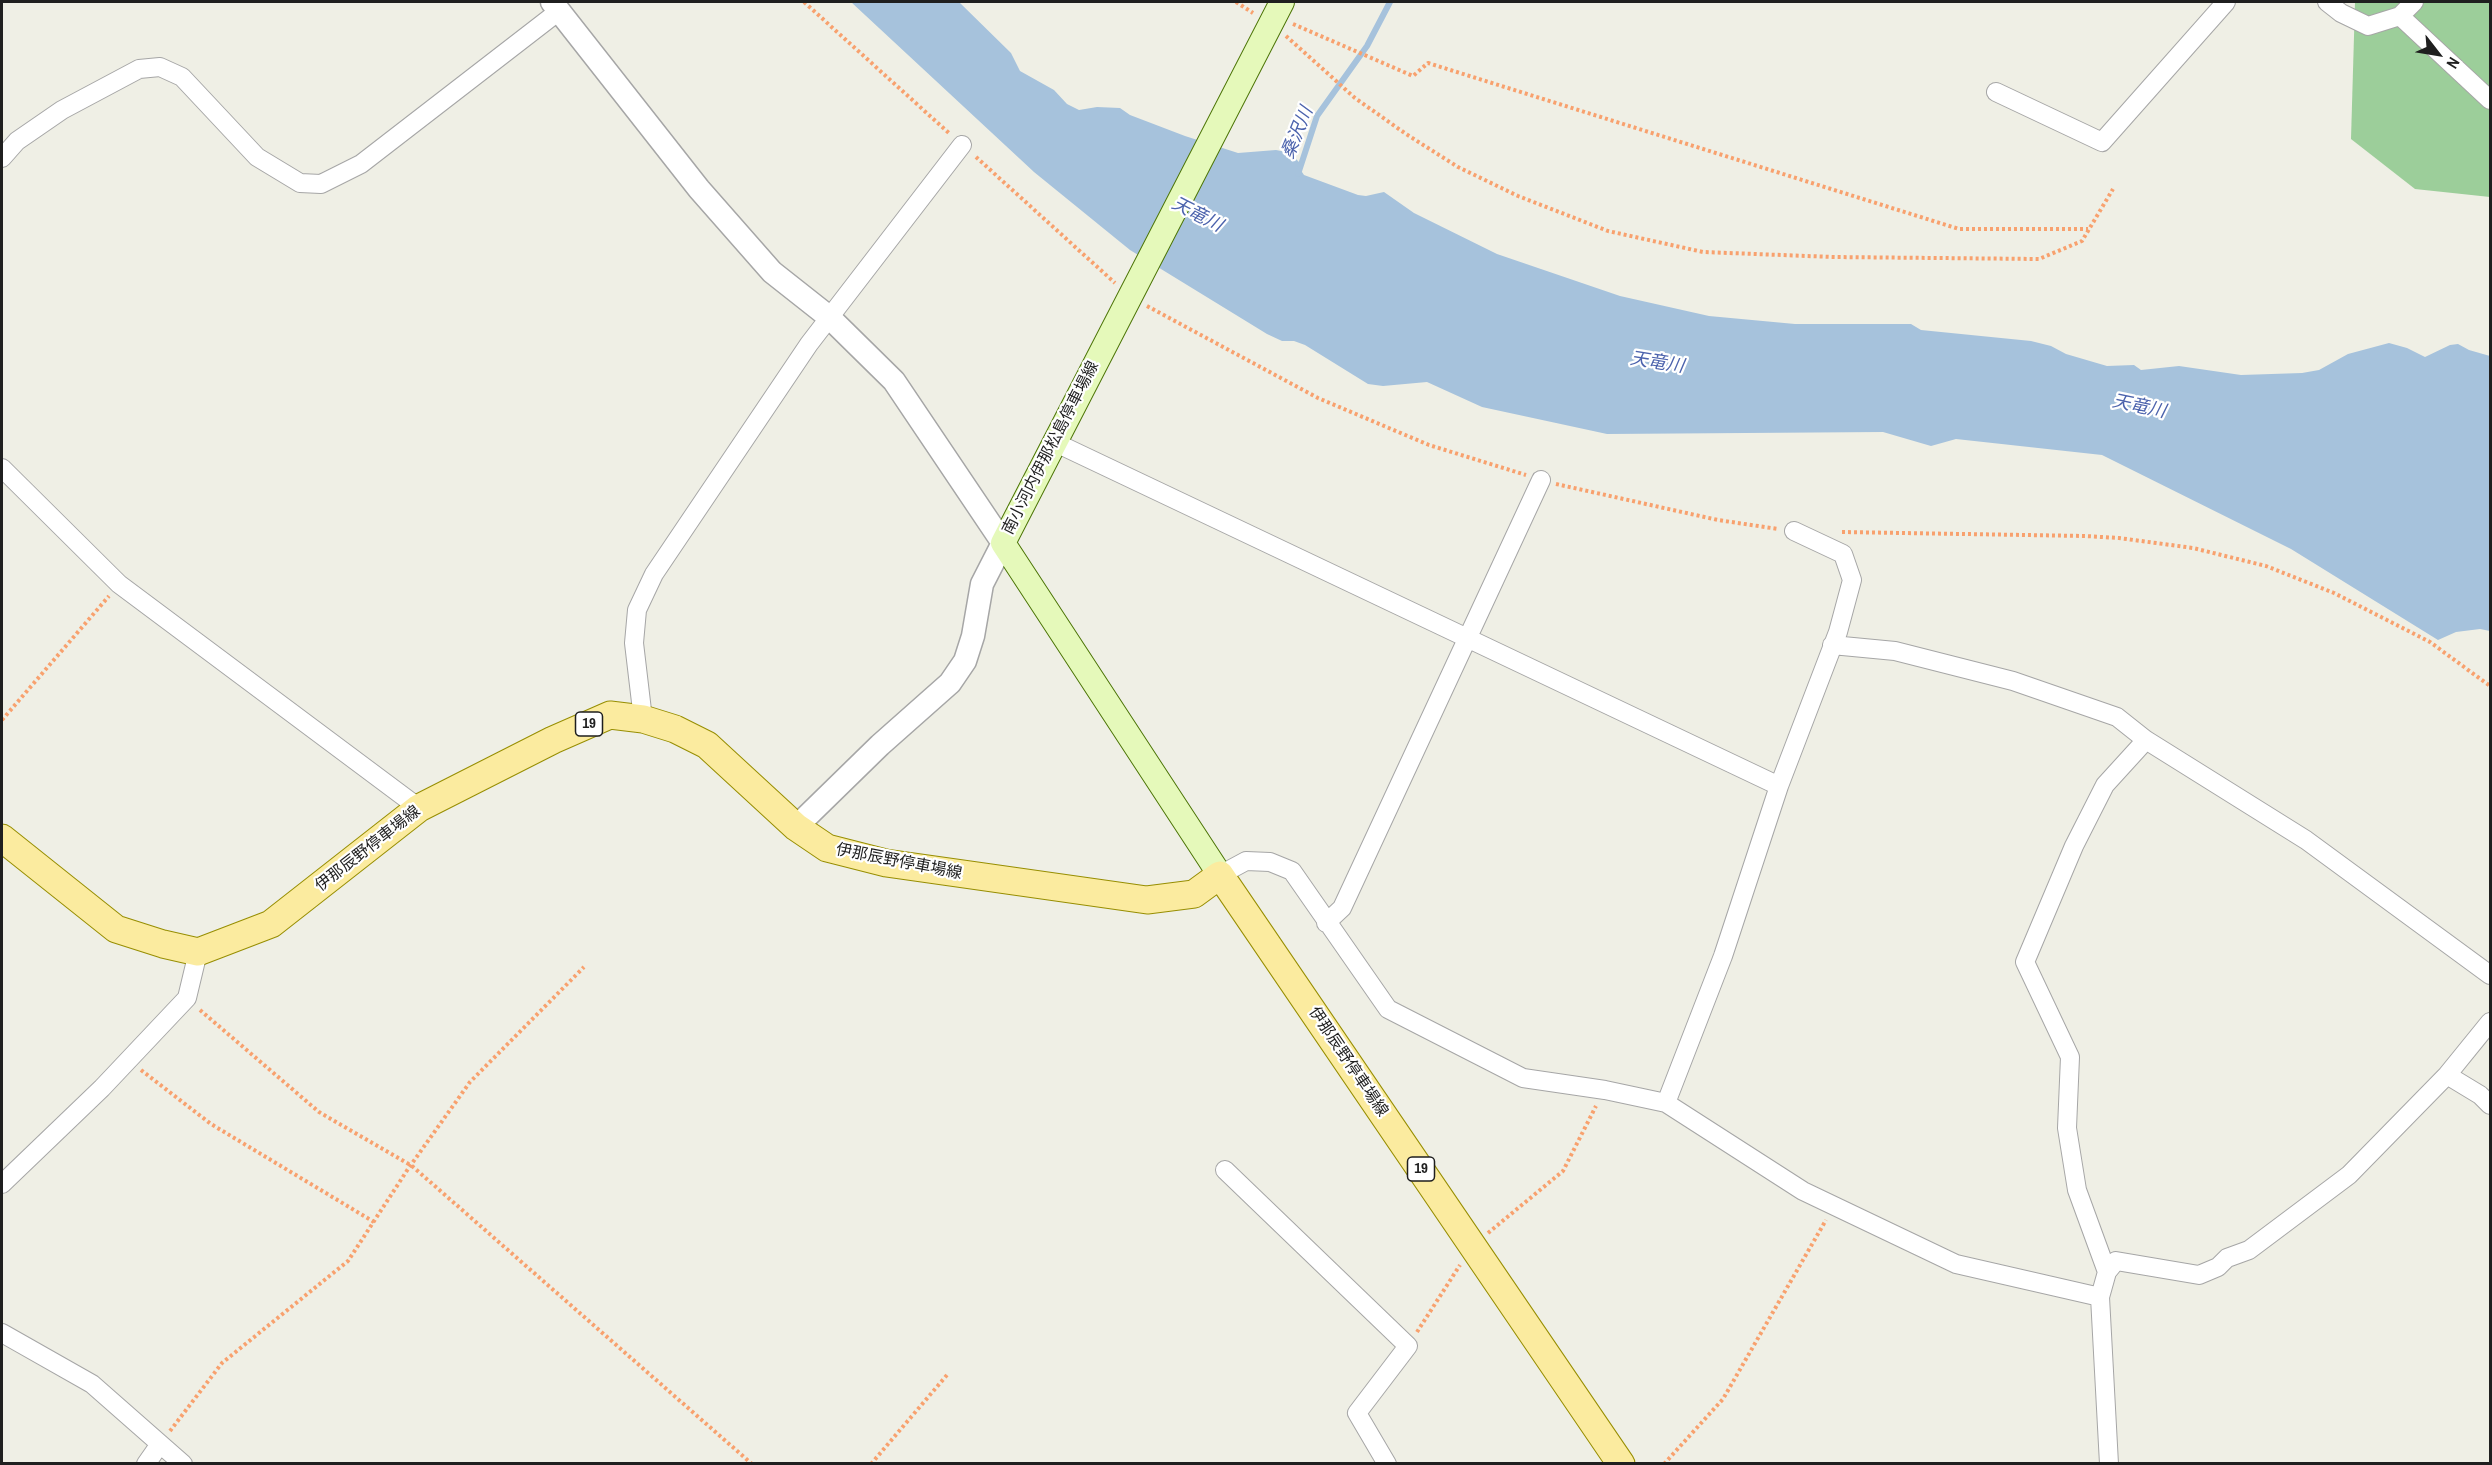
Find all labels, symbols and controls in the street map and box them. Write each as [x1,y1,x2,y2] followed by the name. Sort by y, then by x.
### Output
[2408,24,2468,84] north arrow
[2442,54,2465,73] text: N
[1278,104,1318,162] water label: 桑沢川
[1168,193,1226,237] water label: 天竜川
[1629,348,1685,378] water label: 天竜川
[999,358,1103,538] street label: 南小河内伊那松島停車場線
[2110,391,2168,423] water label: 天竜川
[576,712,602,736] road number: 19
[312,802,424,896] street label: 伊那辰野停車場線
[834,840,964,884] street label: 伊那辰野停車場線
[1304,1004,1392,1120] street label: 伊那辰野停車場線
[1408,1157,1434,1181] road number: 19

